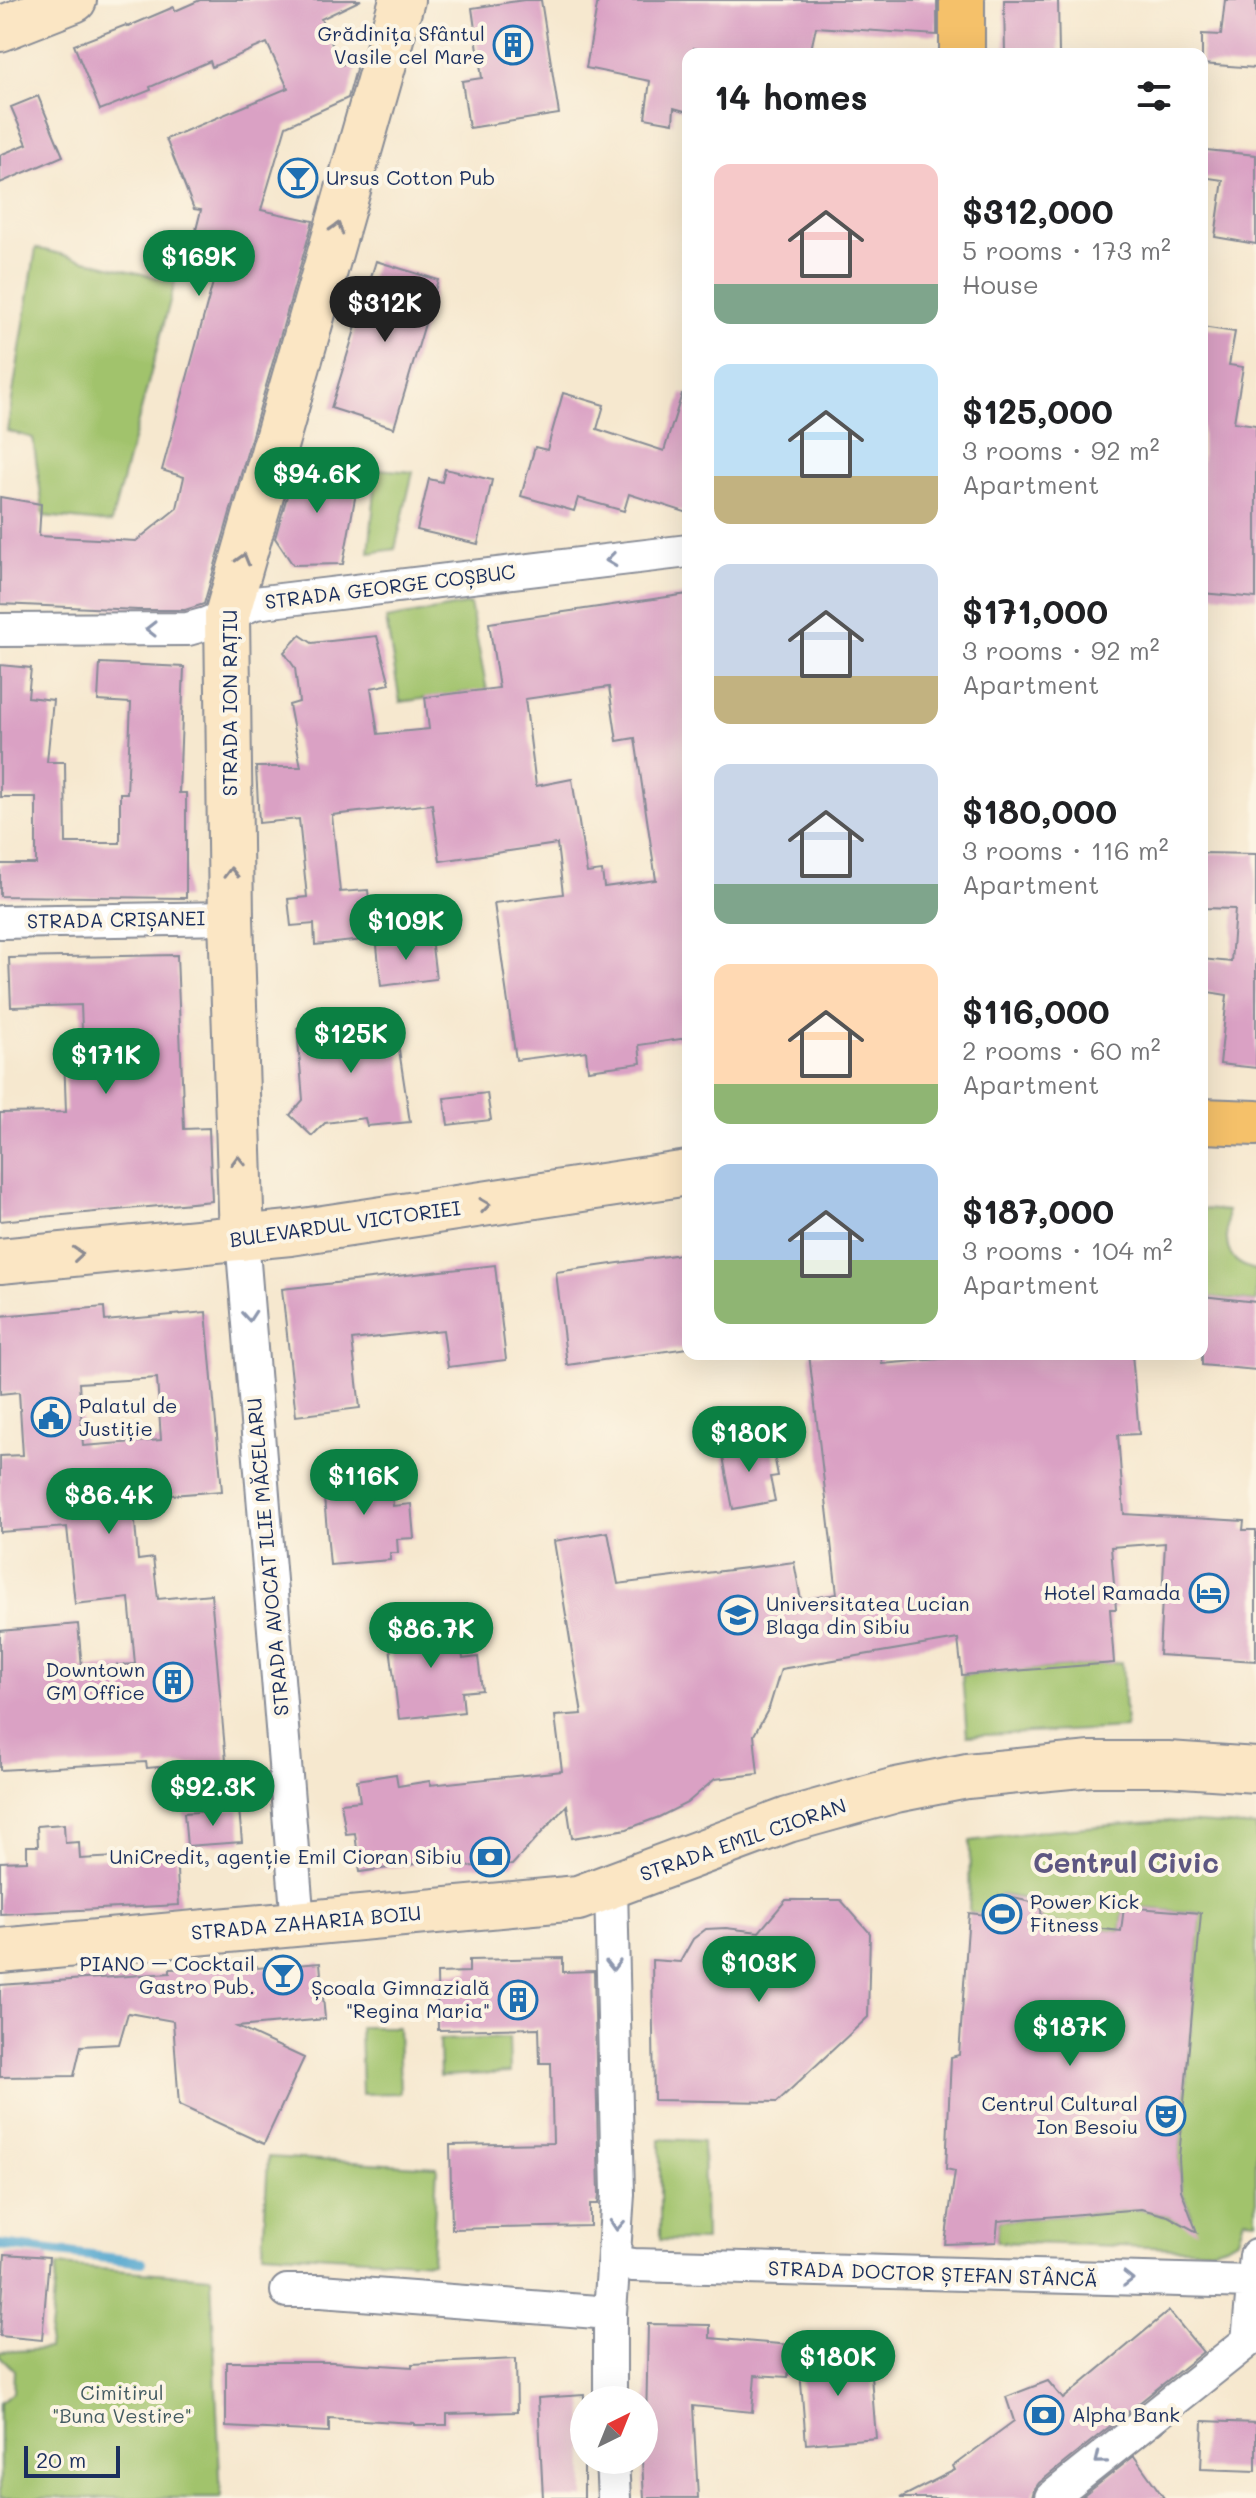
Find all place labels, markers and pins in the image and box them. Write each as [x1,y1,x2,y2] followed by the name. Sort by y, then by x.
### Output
[317,20,485,69] place label: Grădinița Sfântul Vasile cel Mare
[492,24,534,66] building icon: Grădinița Sfântul Vasile cel Mare
[277,157,319,199] bar icon: Ursus Cotton Pub
[326,164,495,190] place label: Ursus Cotton Pub
[143,230,255,298] pin: $169K
[329,276,441,344] pin: $312K
[252,447,382,515] pin: $94.6K
[350,894,462,962] pin: $109K
[295,1007,407,1075] pin: $125K
[50,1028,162,1096] pin: $171K
[79,1392,177,1442] place label: Palatul de Justiție
[30,1396,72,1438] public building icon: Palatul de Justiție
[693,1406,805,1474] pin: $180K
[308,1449,420,1517] pin: $116K
[44,1468,174,1536] pin: $86.4K
[1188,1572,1230,1614] hotel icon: Hotel Ramada
[1043,1579,1181,1605] place label: Hotel Ramada
[766,1590,970,1639] place label: Universitatea Lucian Blaga din Sibiu
[717,1594,759,1636] school or university icon: Universitatea Lucian Blaga din Sibiu
[366,1602,496,1670] pin: $86.7K
[46,1656,145,1705] place label: Downtown GM Office
[152,1661,194,1703] building icon: Downtown GM Office
[148,1760,278,1828] pin: $92.3K
[469,1836,511,1878] bank icon: UniCredit, agenție Emil Cioran Sibiu
[109,1843,462,1870] place label: UniCredit, agenție Emil Cioran Sibiu
[1030,1888,1139,1937] place label: Power Kick Fitness
[981,1893,1023,1935] sports icon: Power Kick Fitness
[703,1936,815,2004] pin: $103K
[79,1950,255,1999] place label: PIANO – Cocktail Gastro Pub.
[262,1954,304,1996] bar icon: PIANO – Cocktail Gastro Pub.
[311,1974,490,2023] place label: Școala Gimnazială "Regina Maria"
[497,1979,539,2021] building icon: Școala Gimnazială "Regina Maria"
[1014,2000,1126,2068] pin: $187K
[982,2090,1138,2139] place label: Centrul Cultural Ion Besoiu
[1145,2095,1187,2137] theatre icon: Centrul Cultural Ion Besoiu
[782,2330,894,2398] pin: $180K
[1023,2394,1065,2436] bank icon: Alpha Bank
[1072,2401,1180,2427] place label: Alpha Bank

